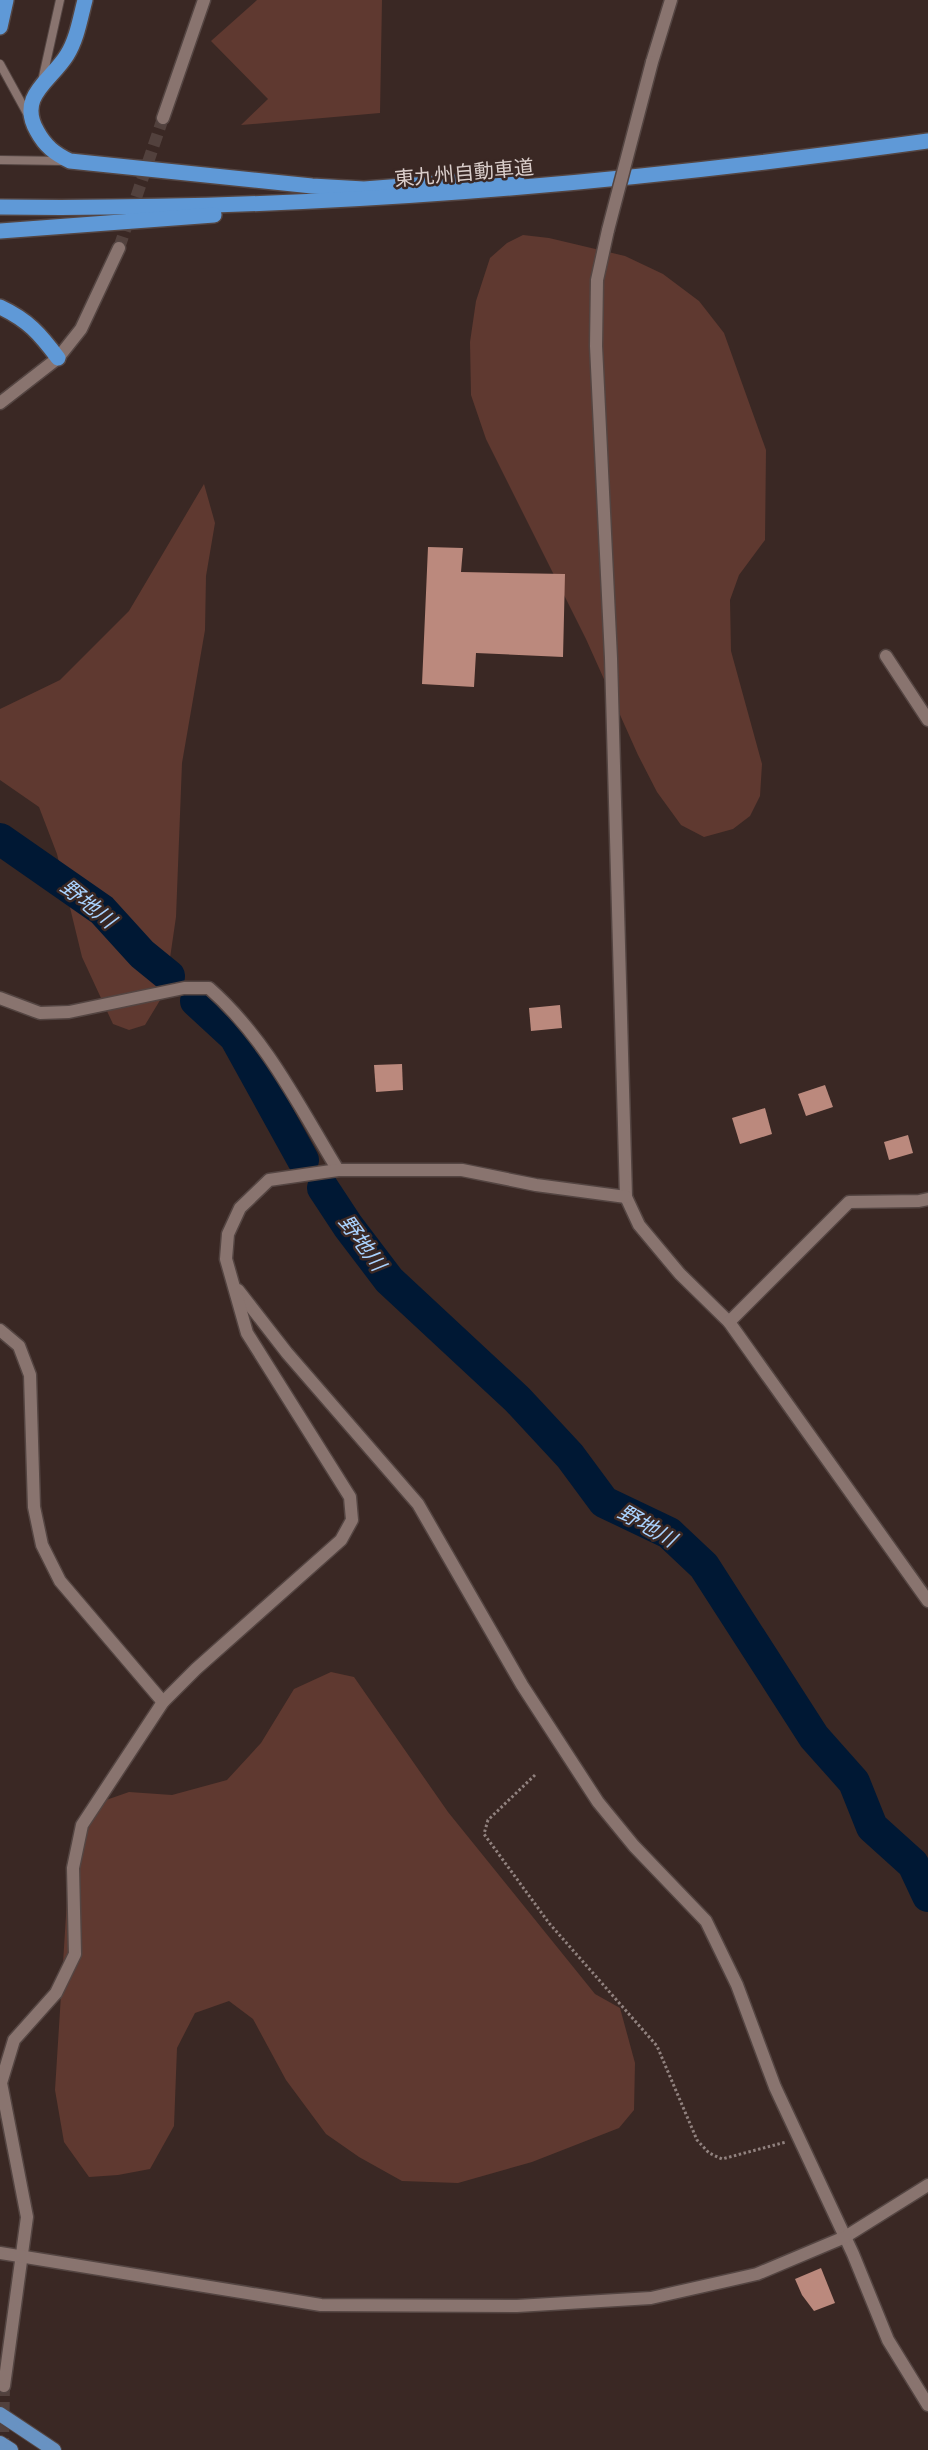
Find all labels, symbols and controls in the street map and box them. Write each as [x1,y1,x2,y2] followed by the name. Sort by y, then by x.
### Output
[393,153,535,194] street label: 東九州自動車道
[54,873,123,937] water label: 野地川
[331,1209,394,1279] water label: 野地川
[612,1497,684,1556] water label: 野地川

